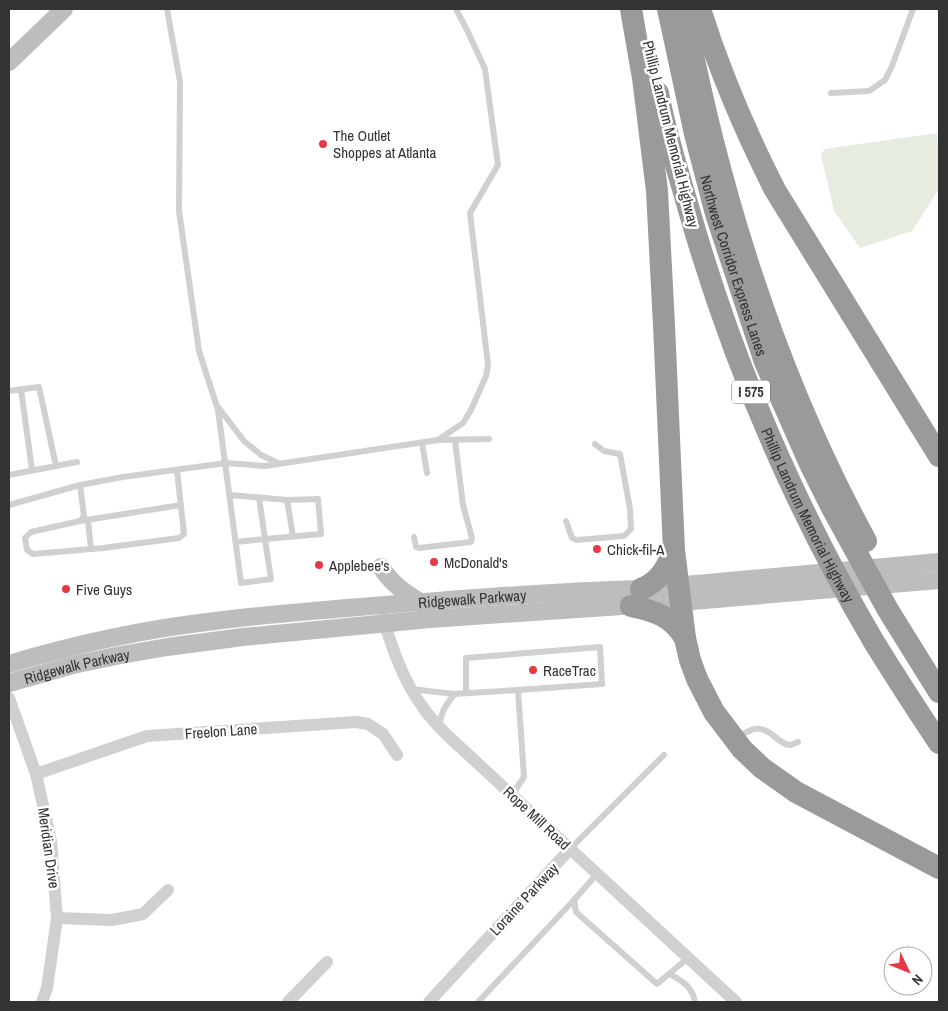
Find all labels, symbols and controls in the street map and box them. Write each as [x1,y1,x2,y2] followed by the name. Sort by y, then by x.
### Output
[638,38,705,231] street label: Phillip Landrum Memorial Highway
[333,125,436,163] place label: The Outlet Shoppes at Atlanta
[317,138,329,150] marker: The Outlet Shoppes at Atlanta
[696,173,773,359] street label: Northwest Corridor Express Lanes
[732,381,770,404] road number: I 575
[757,424,860,607] street label: Phillip Landrum Memorial Highway
[607,539,665,560] place label: Chick-fil-A
[591,543,603,555] marker: Chick-fil-A
[444,552,508,573] place label: McDonald's
[328,555,389,576] place label: Applebee's
[428,556,440,568] marker: McDonald's
[313,559,325,571] marker: Applebee's
[76,579,132,600] place label: Five Guys
[60,583,72,595] marker: Five Guys
[417,584,528,613] street label: Ridgewalk Parkway
[22,643,132,689] street label: Ridgewalk Parkway
[543,660,596,681] place label: RaceTrac
[527,664,539,676] marker: RaceTrac
[184,718,258,744] street label: Freelon Lane
[499,781,575,855] street label: Rope Mill Road
[33,806,65,890] street label: Meridian Drive
[485,857,564,940] street label: Loraine Parkway
[883,946,933,996] north arrow
[908,971,927,989] text: N

